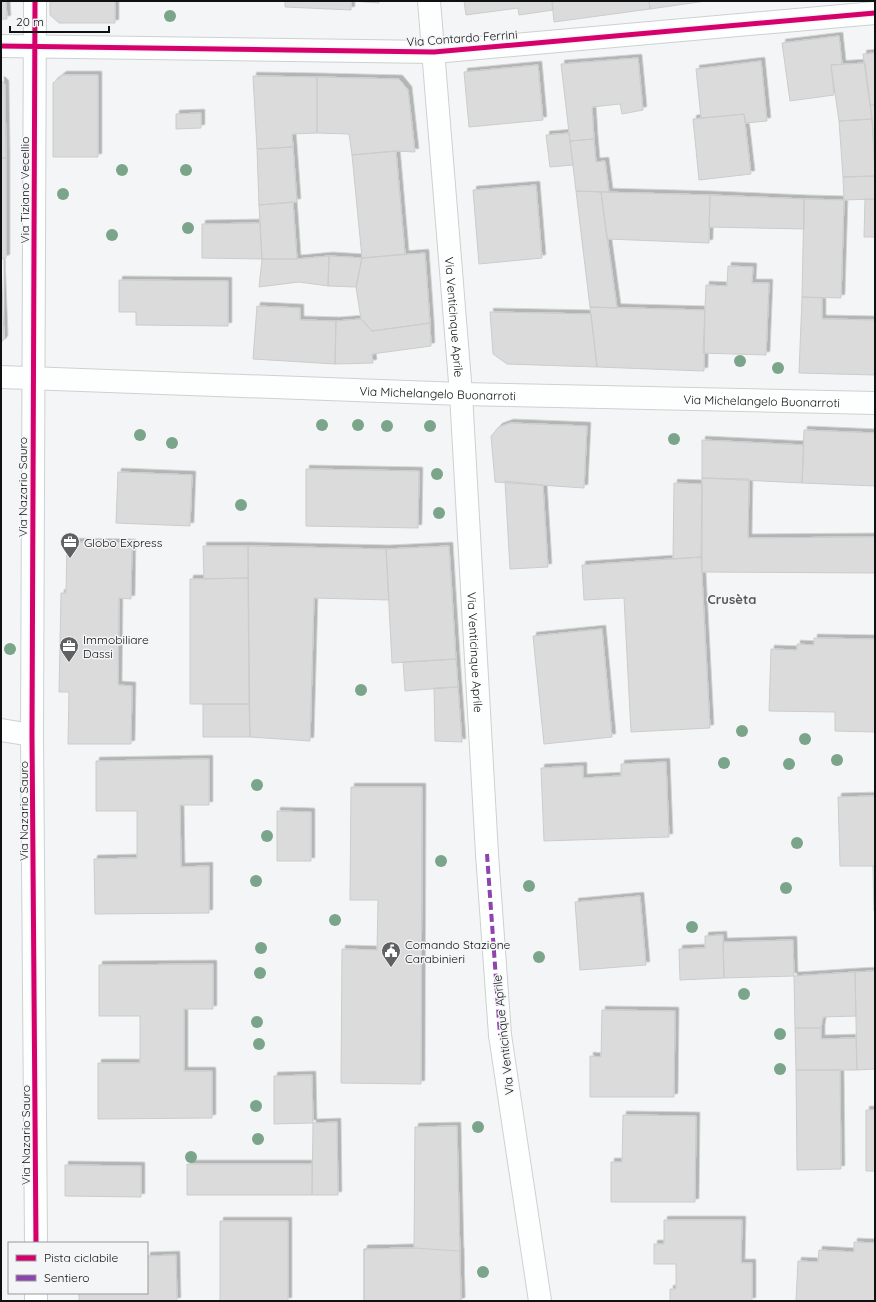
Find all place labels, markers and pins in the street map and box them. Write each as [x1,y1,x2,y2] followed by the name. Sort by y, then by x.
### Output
[59,531,81,559] office icon: Globo Express
[84,535,163,550] place label: Globo Express
[83,632,149,661] place label: Immobiliare Dassi
[58,635,80,663] office icon: Immobiliare Dassi
[405,937,511,966] place label: Comando Stazione Carabinieri
[380,940,402,968] public building icon: Comando Stazione Carabinieri

